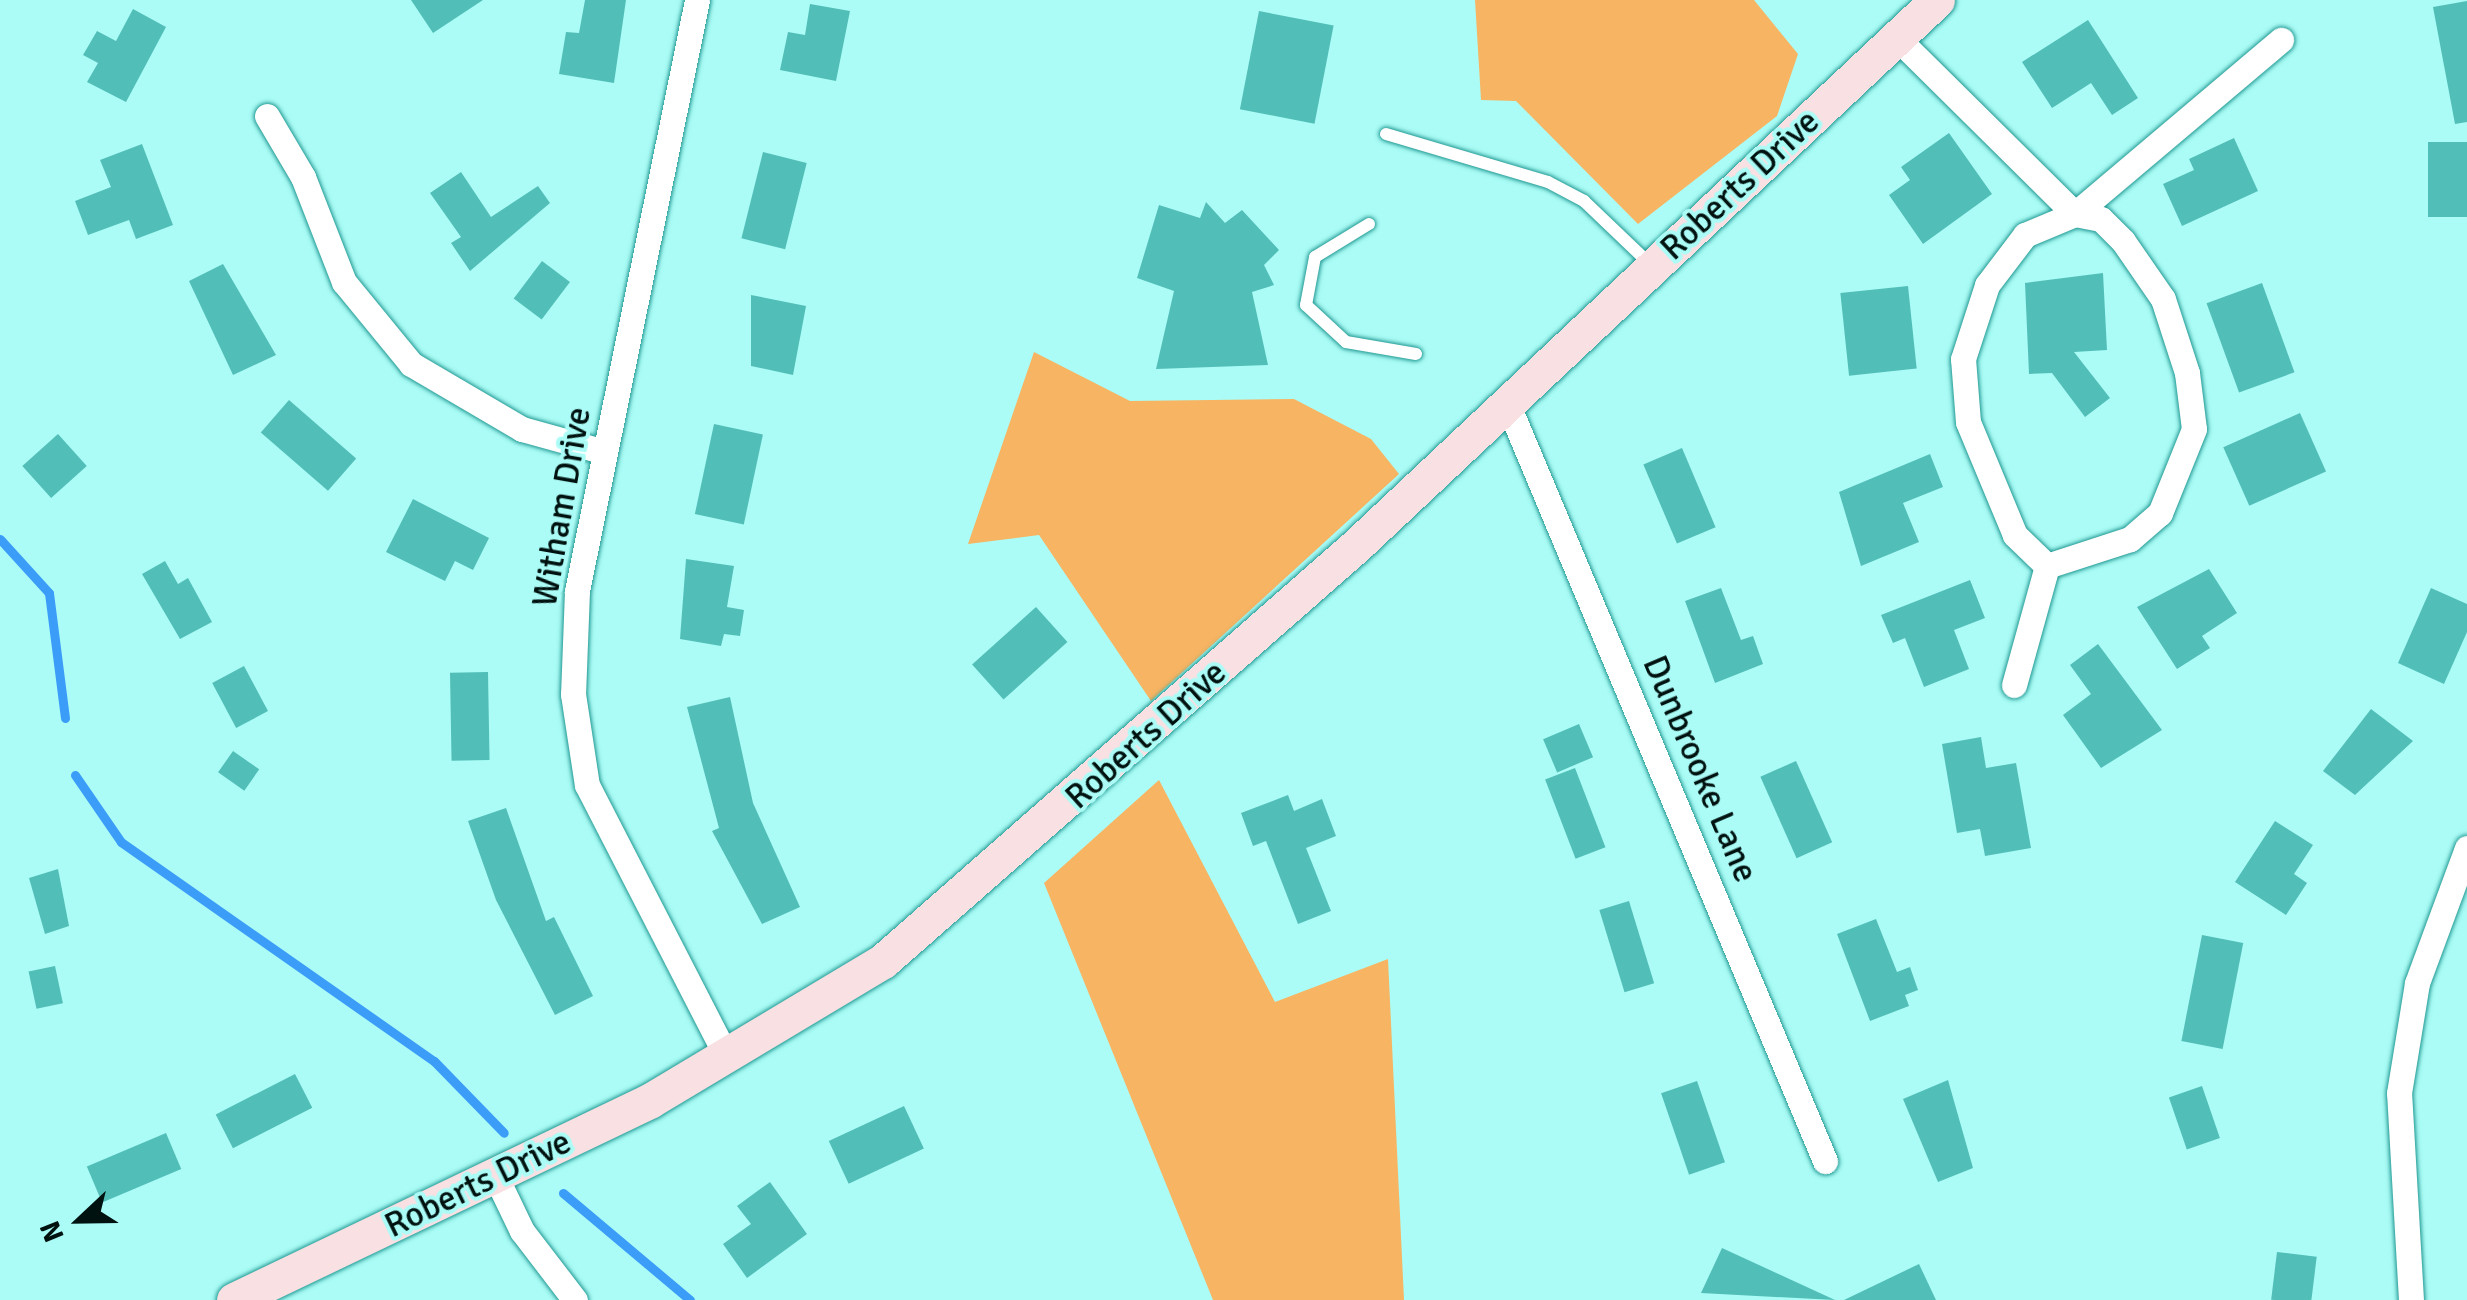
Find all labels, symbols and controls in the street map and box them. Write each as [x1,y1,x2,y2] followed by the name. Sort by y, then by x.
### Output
[1652,101,1828,269] street label: Roberts Drive
[524,404,600,610] street label: Witham Drive
[1633,649,1767,889] street label: Dunbrooke Lane
[1057,652,1235,818] street label: Roberts Drive
[378,1121,578,1247] street label: Roberts Drive
[30,1170,130,1270] north arrow
[33,1216,72,1247] text: N

